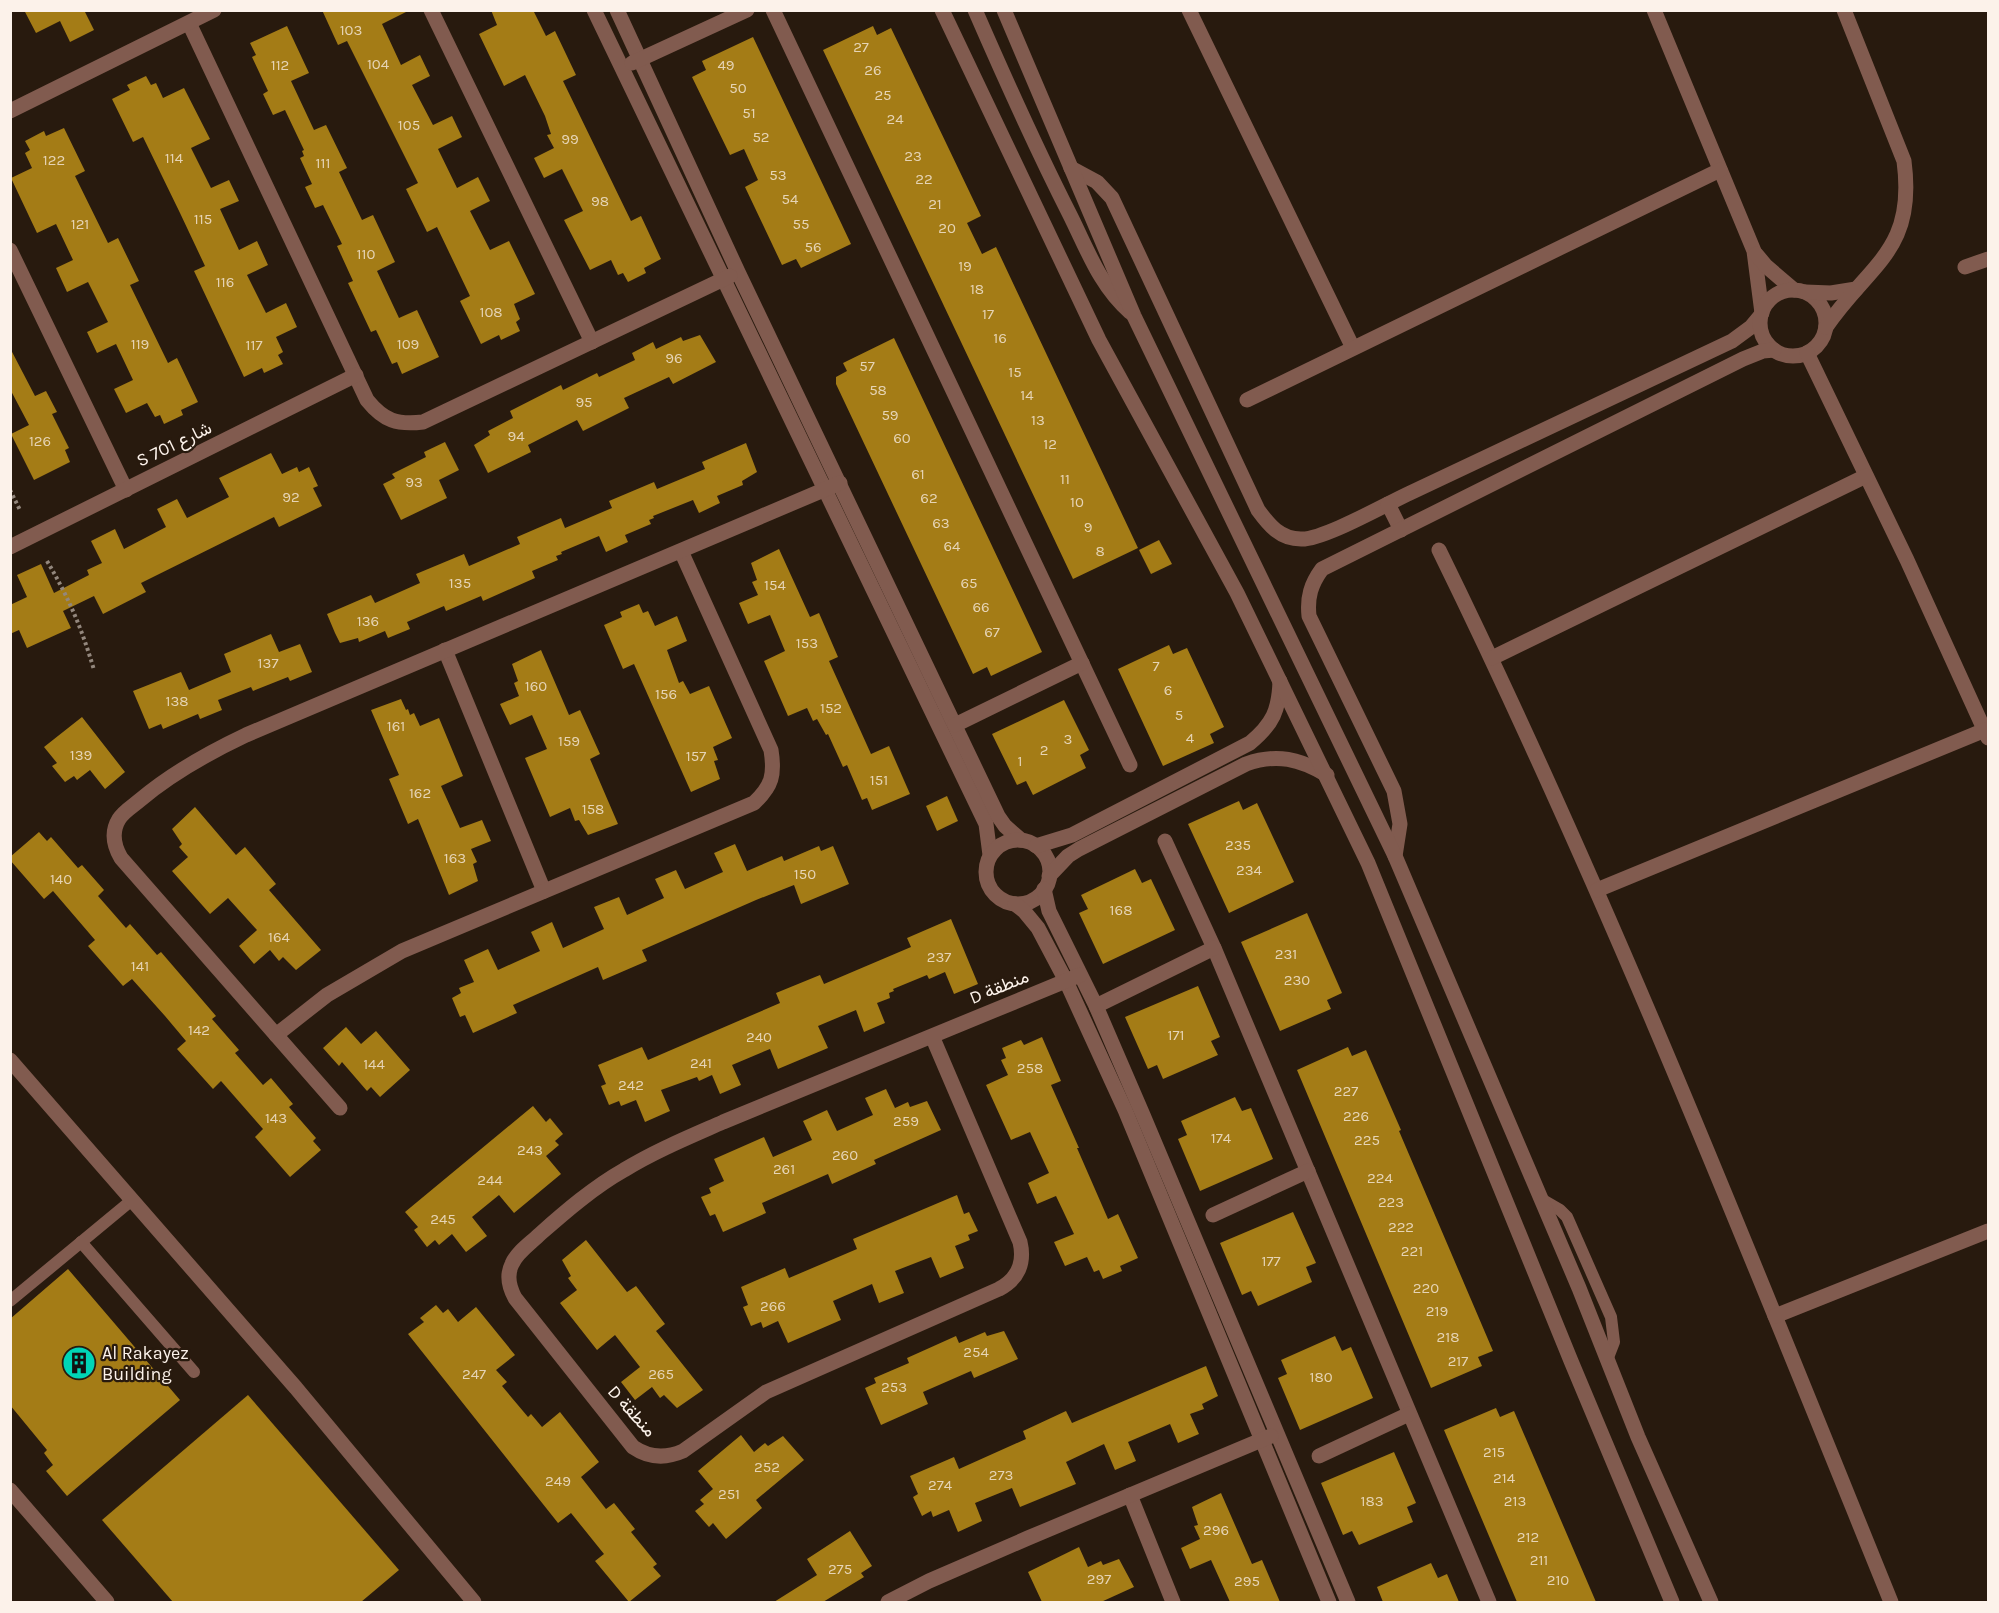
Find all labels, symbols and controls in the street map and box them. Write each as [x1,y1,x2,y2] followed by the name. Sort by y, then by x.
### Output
[340,21,362,39] house number: 103
[853,38,869,56] house number: 27
[367,55,390,73] house number: 104
[271,56,289,74] house number: 112
[717,56,735,74] house number: 49
[864,61,882,79] house number: 26
[729,79,747,97] house number: 50
[874,86,892,104] house number: 25
[742,104,756,122] house number: 51
[886,110,904,128] house number: 24
[398,116,420,134] house number: 105
[752,128,770,146] house number: 52
[561,130,579,148] house number: 99
[904,147,922,165] house number: 23
[165,149,184,167] house number: 114
[43,151,65,169] house number: 122
[316,154,330,172] house number: 111
[769,166,787,184] house number: 53
[915,170,933,188] house number: 22
[782,190,799,208] house number: 54
[591,192,609,210] house number: 98
[928,195,942,213] house number: 21
[194,210,212,228] house number: 115
[71,215,89,233] house number: 121
[793,215,809,233] house number: 55
[938,219,956,237] house number: 20
[804,238,822,256] house number: 56
[357,245,376,263] house number: 110
[958,257,972,275] house number: 19
[216,273,234,291] house number: 116
[970,280,984,298] house number: 18
[479,303,503,321] house number: 108
[982,305,994,323] house number: 17
[993,329,1007,347] house number: 16
[131,335,149,353] house number: 119
[397,335,419,353] house number: 109
[246,336,262,354] house number: 117
[665,349,683,367] house number: 96
[859,357,875,375] house number: 57
[1008,363,1022,381] house number: 15
[869,381,887,399] house number: 58
[1020,386,1034,404] house number: 14
[575,393,593,411] house number: 95
[881,406,899,424] house number: 59
[1031,411,1045,429] house number: 13
[133,416,216,472] street label: S 701 شارع
[507,427,525,445] house number: 94
[893,429,911,447] house number: 60
[29,432,51,450] house number: 126
[1043,435,1057,453] house number: 12
[911,465,925,483] house number: 61
[1060,470,1070,488] house number: 11
[405,473,423,491] house number: 93
[282,488,300,506] house number: 92
[920,489,938,507] house number: 62
[1070,493,1084,511] house number: 10
[932,514,950,532] house number: 63
[1084,518,1092,536] house number: 9
[944,537,961,555] house number: 64
[1095,542,1105,560] house number: 8
[449,574,471,592] house number: 135
[960,574,978,592] house number: 65
[764,576,787,594] house number: 154
[972,598,990,616] house number: 66
[357,612,379,630] house number: 136
[984,623,1000,641] house number: 67
[796,634,818,652] house number: 153
[258,654,278,672] house number: 137
[1152,657,1160,675] house number: 7
[525,677,547,695] house number: 160
[1164,681,1172,699] house number: 6
[655,685,677,703] house number: 156
[165,692,189,710] house number: 138
[820,699,842,717] house number: 152
[1175,706,1183,724] house number: 5
[387,717,405,735] house number: 161
[1186,729,1195,747] house number: 4
[1064,730,1072,748] house number: 3
[558,732,580,750] house number: 159
[1040,741,1048,759] house number: 2
[70,746,92,764] house number: 139
[686,747,706,765] house number: 157
[1018,752,1022,770] house number: 1
[870,771,888,789] house number: 151
[409,784,431,802] house number: 162
[582,800,604,818] house number: 158
[1225,836,1251,854] house number: 235
[444,849,466,867] house number: 163
[1236,861,1263,879] house number: 234
[794,865,816,883] house number: 150
[50,870,72,888] house number: 140
[1110,901,1132,919] house number: 168
[268,928,291,946] house number: 164
[1275,945,1297,963] house number: 231
[927,948,951,966] house number: 237
[131,957,149,975] house number: 141
[966,965,1032,1009] street label: D منطقة
[1284,971,1310,989] house number: 230
[188,1021,210,1039] house number: 142
[1168,1026,1184,1044] house number: 171
[746,1028,772,1046] house number: 240
[690,1054,712,1072] house number: 241
[363,1055,385,1073] house number: 144
[1017,1059,1043,1077] house number: 258
[618,1076,644,1094] house number: 242
[1334,1082,1358,1100] house number: 227
[1343,1107,1369,1125] house number: 226
[265,1109,287,1127] house number: 143
[893,1112,919,1130] house number: 259
[1211,1129,1232,1147] house number: 174
[1354,1131,1380,1149] house number: 225
[517,1141,543,1159] house number: 243
[832,1146,858,1164] house number: 260
[773,1160,795,1178] house number: 261
[1367,1169,1394,1187] house number: 224
[477,1171,503,1189] house number: 244
[1378,1193,1404,1211] house number: 223
[430,1210,456,1228] house number: 245
[1388,1218,1414,1236] house number: 222
[1401,1242,1423,1260] house number: 221
[1261,1252,1281,1270] house number: 177
[1413,1279,1439,1297] house number: 220
[760,1297,786,1315] house number: 266
[1426,1302,1448,1320] house number: 219
[1437,1328,1459,1346] house number: 218
[102,1342,189,1385] place label: Al Rakayez Building
[963,1343,989,1361] house number: 254
[61,1345,97,1381] building icon: Al Rakayez Building
[1448,1352,1468,1370] house number: 217
[462,1365,486,1383] house number: 247
[648,1365,674,1383] house number: 265
[1309,1368,1333,1386] house number: 180
[881,1378,907,1396] house number: 253
[603,1381,661,1441] street label: D منطقة
[1483,1443,1505,1461] house number: 215
[754,1458,780,1476] house number: 252
[989,1466,1013,1484] house number: 273
[1493,1469,1516,1487] house number: 214
[545,1472,571,1490] house number: 249
[928,1476,953,1494] house number: 274
[718,1485,740,1503] house number: 251
[1360,1492,1384,1510] house number: 183
[1504,1492,1526,1510] house number: 213
[1203,1521,1229,1539] house number: 296
[1517,1528,1539,1546] house number: 212
[1530,1551,1548,1569] house number: 211
[828,1560,852,1578] house number: 275
[1087,1570,1111,1588] house number: 297
[1547,1571,1569,1589] house number: 210
[1234,1572,1260,1590] house number: 295

